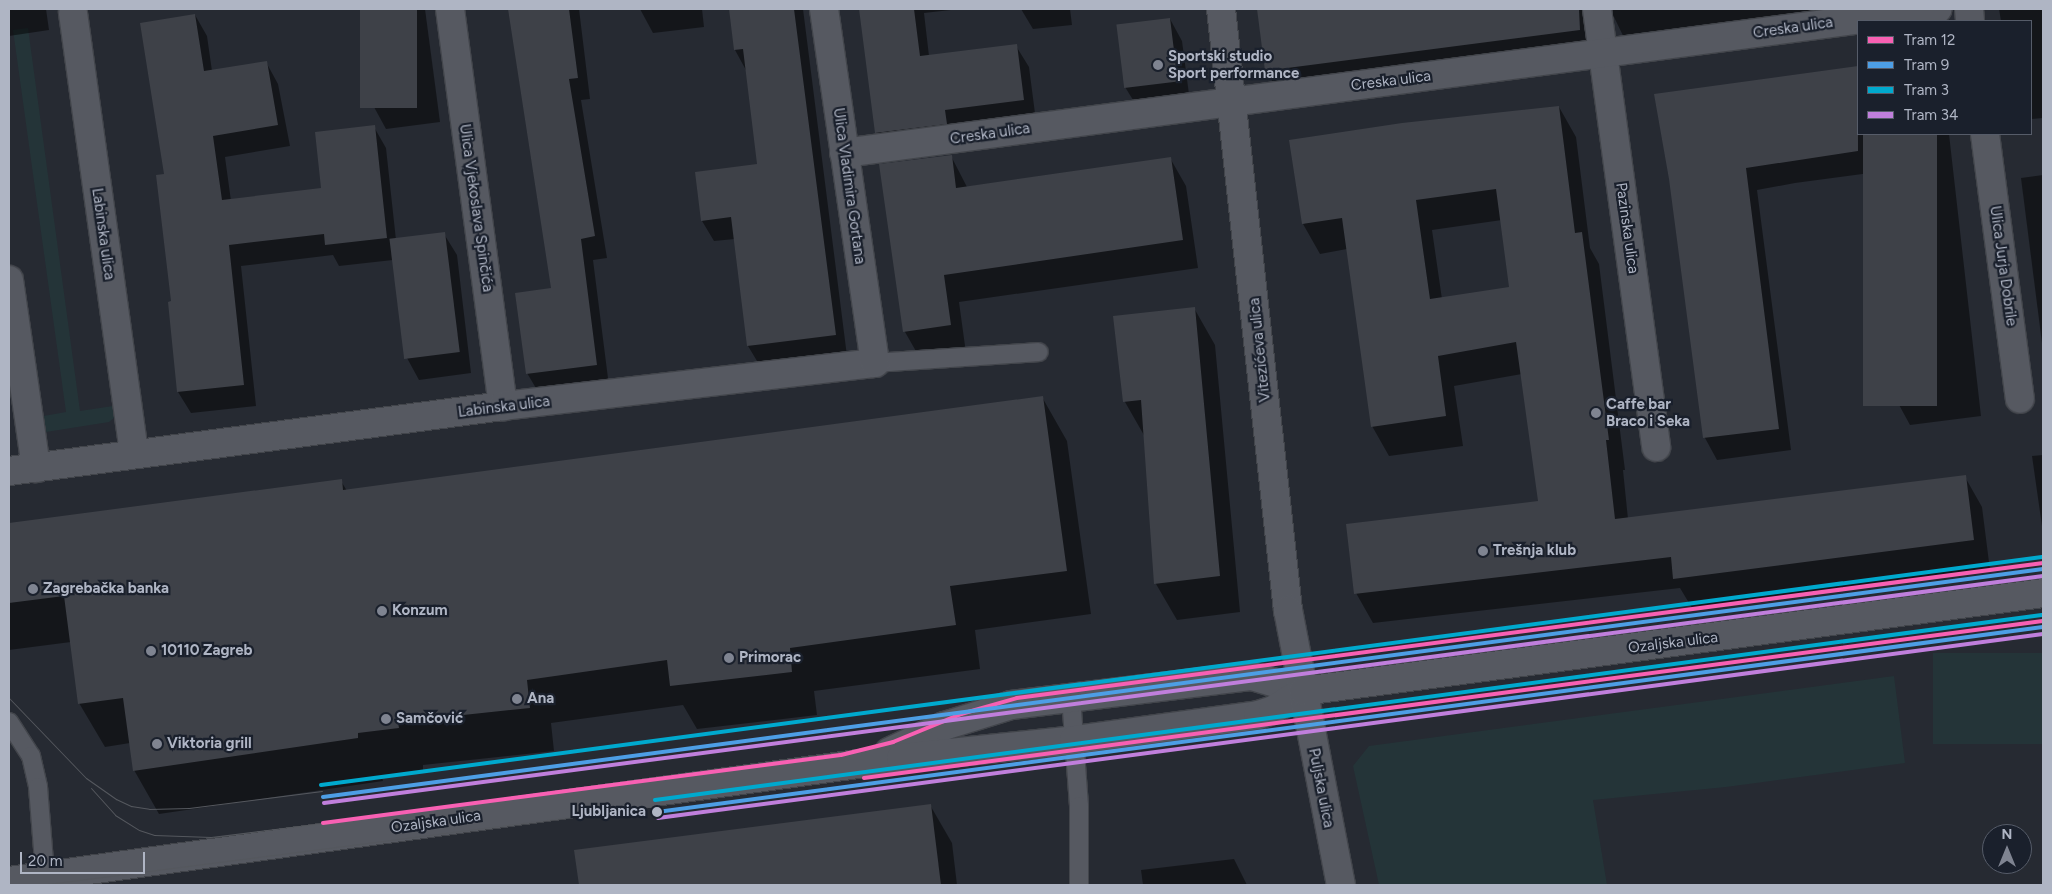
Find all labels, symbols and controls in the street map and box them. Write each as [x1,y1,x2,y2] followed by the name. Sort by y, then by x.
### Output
[1752,13,1834,43] street label: Creska ulica
[1857,20,2032,135] legend
[1904,31,1955,49] text: Tram 12
[1168,47,1299,82] place label: Sportski studio Sport performance
[1904,56,1949,74] text: Tram 9
[1152,59,1164,71] marker: Sportski studio Sport performance
[1350,67,1432,95] street label: Creska ulica
[1904,81,1949,99] text: Tram 3
[1904,106,1958,124] text: Tram 34
[829,107,869,265] street label: Ulica Vladimira Gortana
[949,119,1031,149] street label: Creska ulica
[455,123,497,293] street label: Ulica Vjekoslava Spinčića
[1612,181,1642,275] street label: Pazinska ulica
[88,187,118,281] street label: Labinska ulica
[1986,205,2020,327] street label: Ulica Jurja Dobrile
[1246,297,1274,403] street label: Vitezićeva ulica
[457,392,551,422] street label: Labinska ulica
[1606,395,1690,430] place label: Caffe bar Braco i Seka
[1590,407,1602,419] marker: Caffe bar Braco i Seka
[1493,542,1576,560] place label: Trešnja klub
[1477,545,1489,557] marker: Trešnja klub
[43,580,169,598] place label: Zagrebačka banka
[27,583,39,595] marker: Zagrebačka banka
[392,602,448,620] place label: Konzum
[376,605,388,617] marker: Konzum
[1627,629,1719,657] street label: Ozaljska ulica
[161,642,252,660] place label: 10110 Zagreb
[145,645,157,657] marker: 10110 Zagreb
[739,649,801,667] place label: Primorac
[723,652,735,664] marker: Primorac
[527,690,554,708] place label: Ana
[511,693,523,705] marker: Ana
[396,710,463,728] place label: Samčović
[380,713,392,725] marker: Samčović
[167,735,252,753] place label: Viktoria grill
[151,738,163,750] marker: Viktoria grill
[1304,747,1338,829] street label: Puljska ulica
[571,803,646,821] place label: Ljubljanica
[650,805,664,819] marker: Ljubljanica
[390,807,482,837] street label: Ozaljska ulica
[1982,824,2032,874] north arrow
[2002,826,2012,843] text: N
[22,842,148,874] scale bar
[28,852,62,870] text: 20 m

